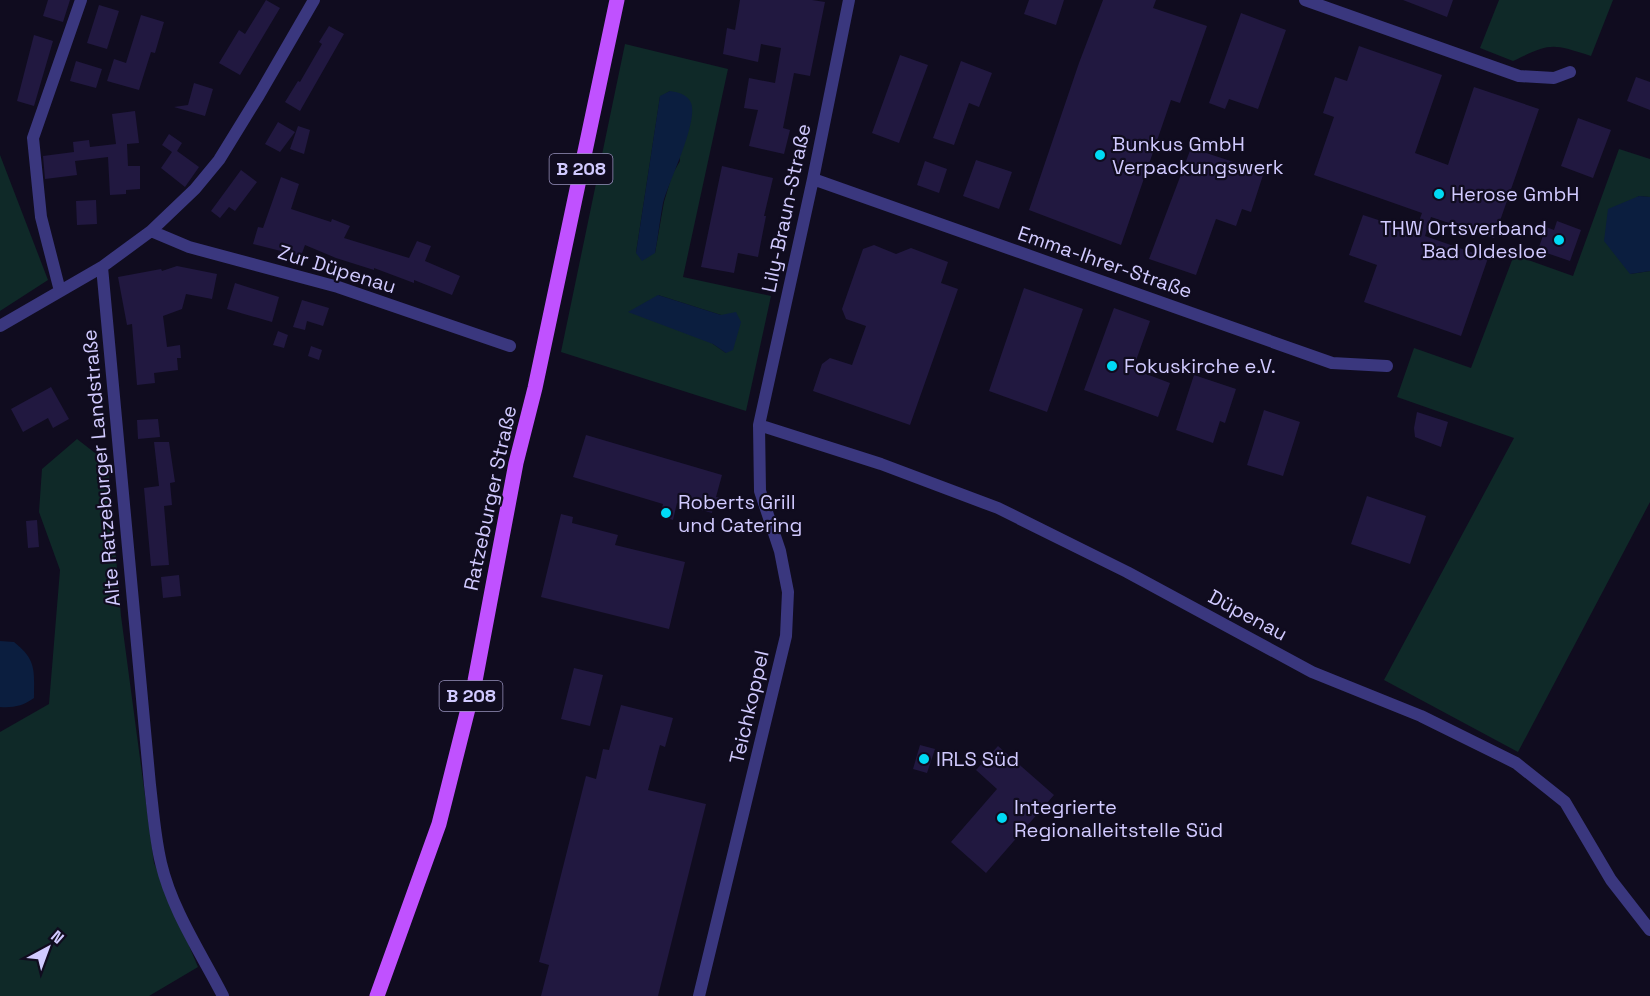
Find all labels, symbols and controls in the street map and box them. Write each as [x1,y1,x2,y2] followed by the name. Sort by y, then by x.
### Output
[755,121,817,295] street label: Lily-Braun-Straße
[1112,131,1284,180] place label: Bunkus GmbH Verpackungswerk
[1093,148,1107,162] marker: Bunkus GmbH Verpackungswerk
[550,154,612,184] road number: B 208
[1451,181,1579,207] place label: Herose GmbH
[1432,187,1446,201] marker: Herose GmbH
[1380,215,1547,264] place label: THW Ortsverband Bad Oldesloe
[1014,220,1196,304] street label: Emma-Ihrer-Straße
[1552,233,1566,247] marker: THW Ortsverband Bad Oldesloe
[275,239,399,299] street label: Zur Düpenau
[76,329,126,607] street label: Alte Ratzeburger Landstraße
[1124,353,1276,379] place label: Fokuskirche e.V.
[1105,359,1119,373] marker: Fokuskirche e.V.
[458,403,522,593] street label: Ratzeburger Straße
[678,489,802,538] place label: Roberts Grill und Catering
[659,506,673,520] marker: Roberts Grill und Catering
[1204,583,1292,647] street label: Düpenau
[723,648,775,766] street label: Teichkoppel
[440,681,502,711] road number: B 208
[936,746,1019,772] place label: IRLS Süd
[917,752,931,766] marker: IRLS Süd
[1014,794,1223,843] place label: Integrierte Regionalleitstelle Süd
[995,811,1009,825] marker: Integrierte Regionalleitstelle Süd
[18,918,78,978] north arrow
[47,926,68,949] text: N

